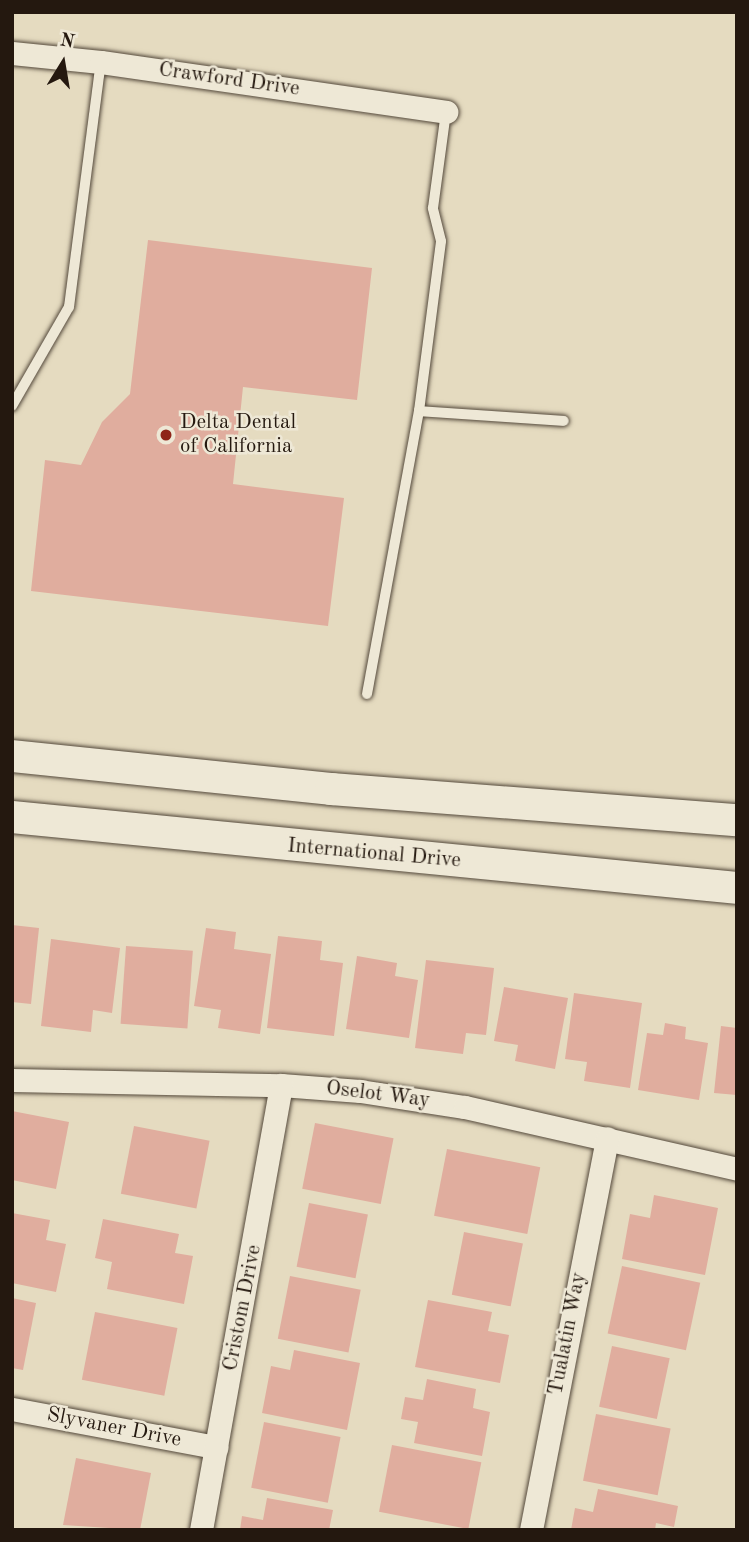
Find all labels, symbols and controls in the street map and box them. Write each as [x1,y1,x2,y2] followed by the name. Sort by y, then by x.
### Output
[28,28,98,98] north arrow
[58,31,76,53] text: N
[157,58,301,102] street label: Crawford Drive
[180,410,296,460] place label: Delta Dental of California
[158,427,174,443] marker: Delta Dental of California
[286,834,462,874] street label: International Drive
[325,1076,431,1114] street label: Oselot Way
[218,1243,268,1373] street label: Cristom Drive
[544,1270,592,1398] street label: Tualatin Way
[45,1403,183,1453] street label: Slyvaner Drive

